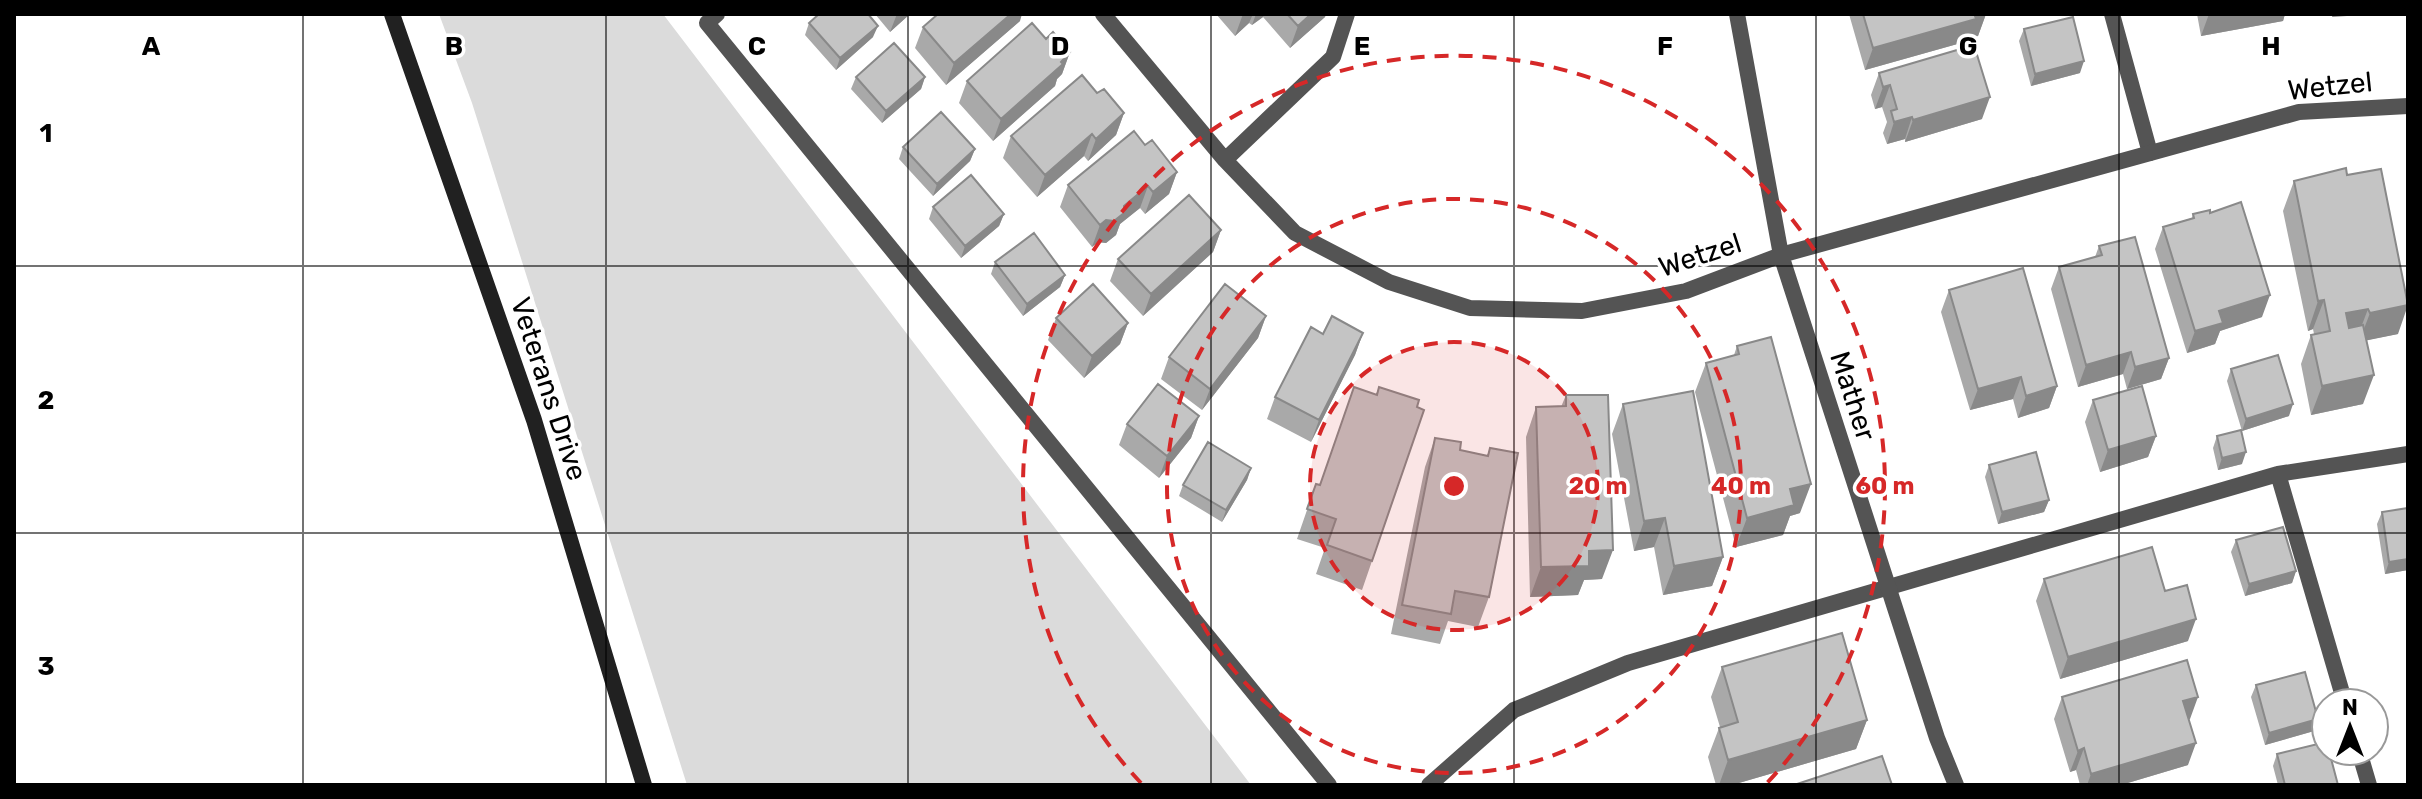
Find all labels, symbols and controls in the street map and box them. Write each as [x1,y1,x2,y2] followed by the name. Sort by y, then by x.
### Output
[142,31,161,62] text: A
[445,31,463,62] text: B
[748,31,766,62] text: C
[1051,31,1069,62] text: D
[1354,31,1370,62] text: E
[1657,31,1673,62] text: F
[1959,31,1977,62] text: G
[2261,31,2281,62] text: H
[2286,65,2374,107] street label: Wetzel
[40,118,52,149] text: 1
[1655,226,1745,284] street label: Wetzel
[504,293,594,485] street label: Veterans Drive
[1823,347,1883,445] street label: Mather
[38,385,54,416] text: 2
[1440,472,1468,500] centre of rings
[1568,472,1628,500] text: 20 m
[1711,472,1771,500] text: 40 m
[1855,472,1915,500] text: 60 m
[37,651,55,682] text: 3
[2310,687,2390,767] north arrow
[2342,694,2358,721] text: N

